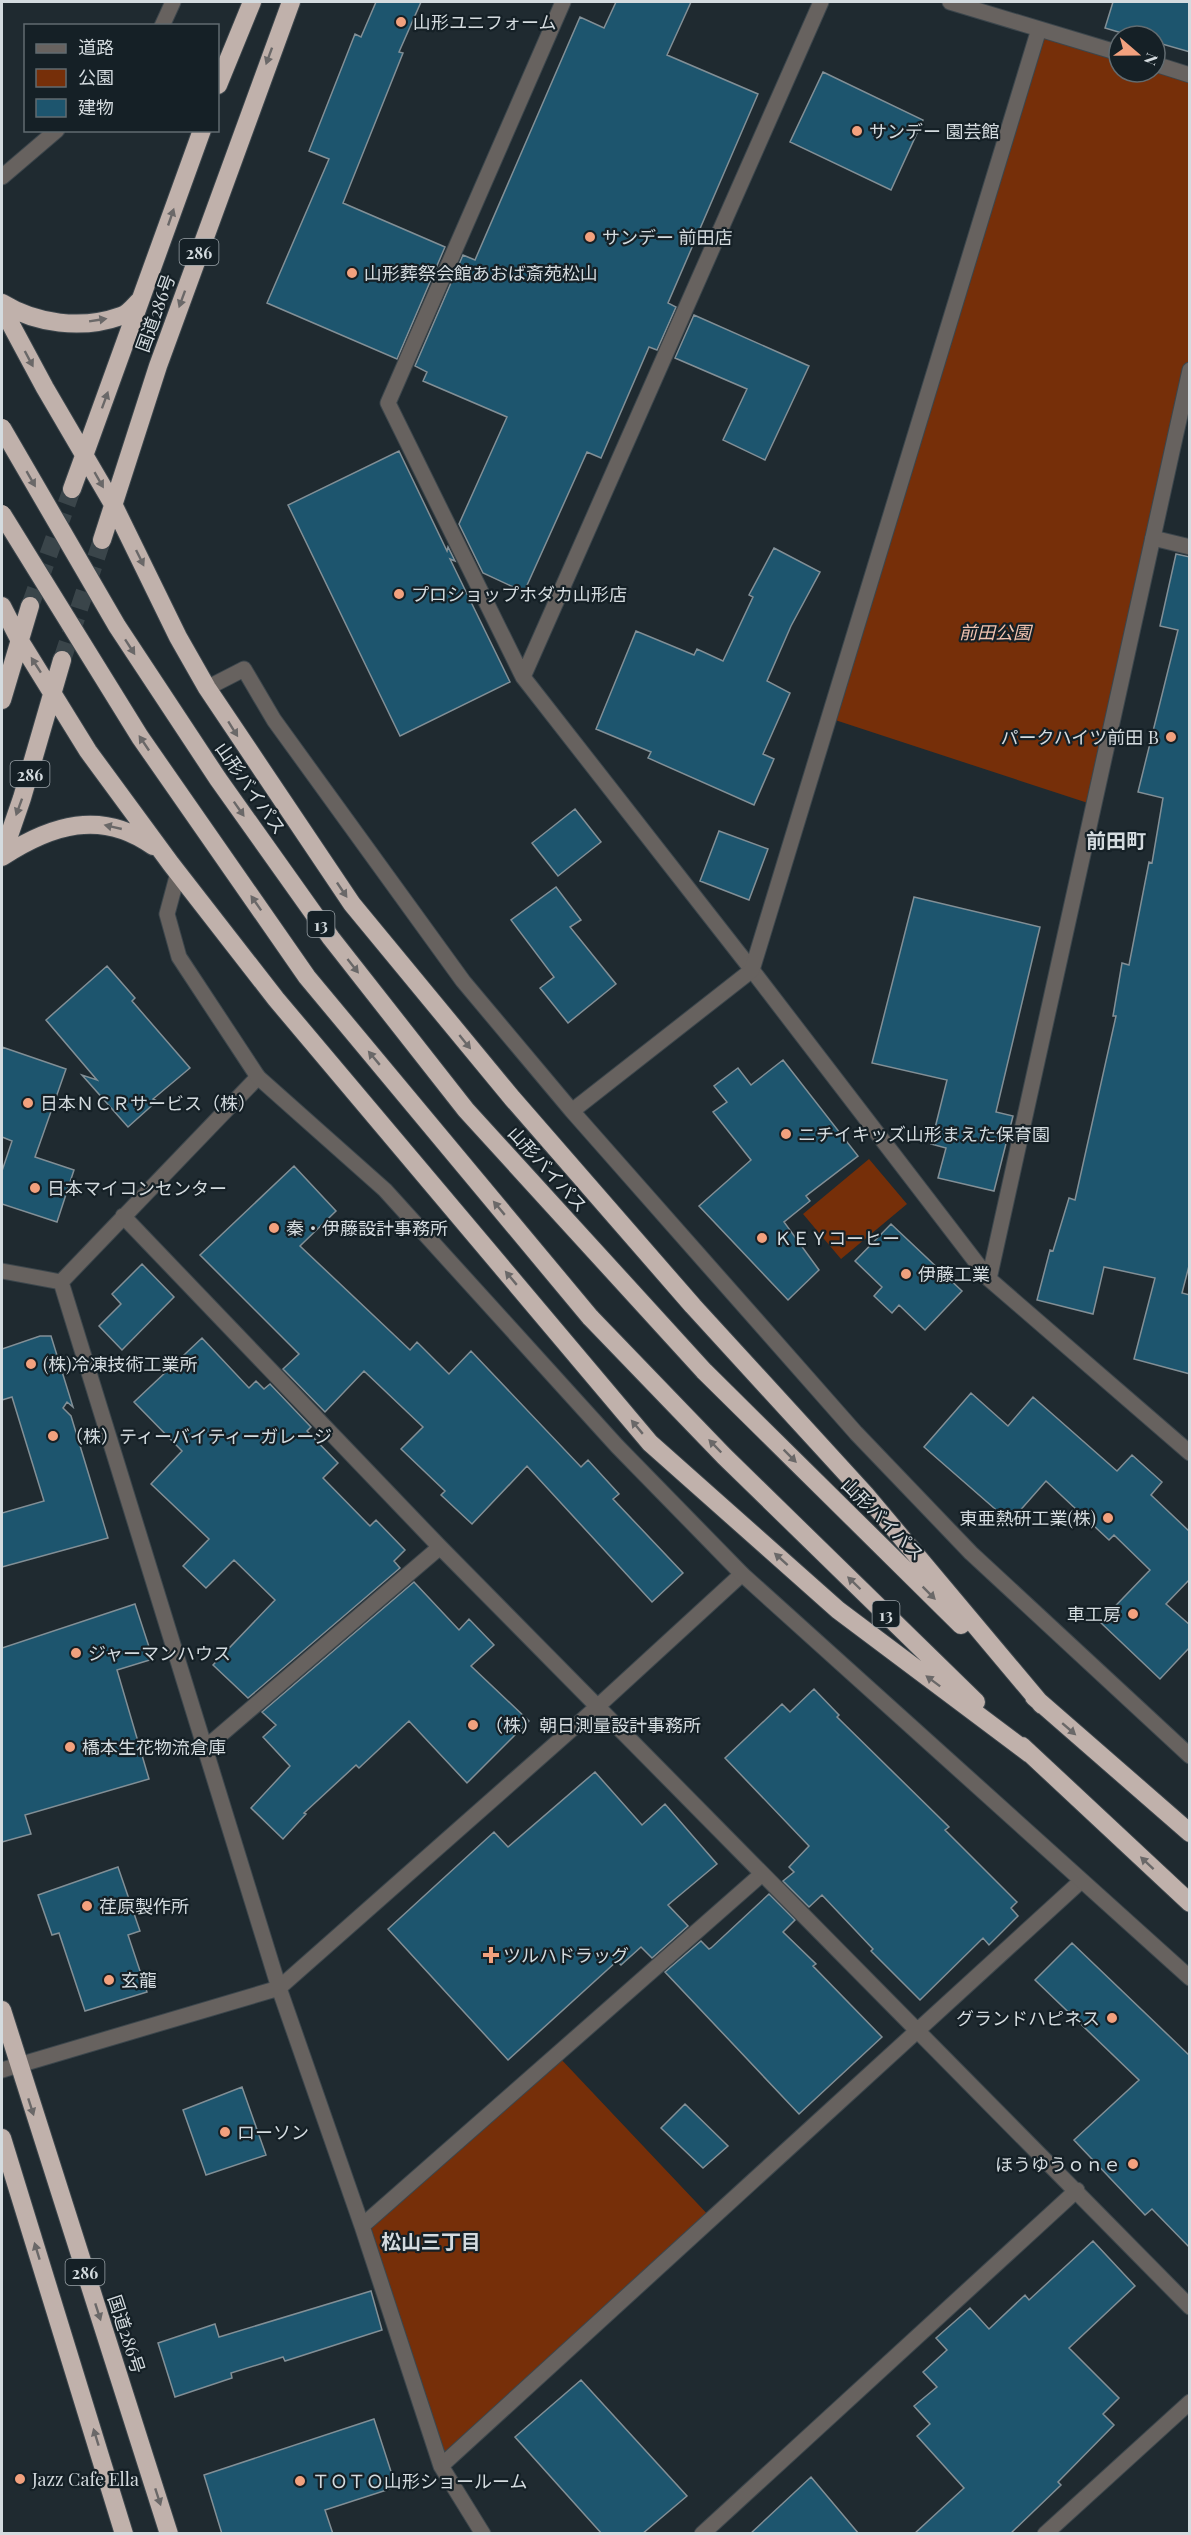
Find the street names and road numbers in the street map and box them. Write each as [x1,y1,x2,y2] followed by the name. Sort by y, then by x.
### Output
[180,239,218,265] road number: 286
[130,271,180,355] street label: 国道286号
[210,737,292,839] street label: 山形バイパス
[10,761,50,787] road number: 286
[308,911,334,937] road number: 13
[503,1121,593,1217] street label: 山形バイパス
[836,1472,930,1566] street label: 山形バイパス
[872,1601,900,1627] road number: 13
[66,2259,104,2285] road number: 286
[103,2292,151,2376] street label: 国道286号

